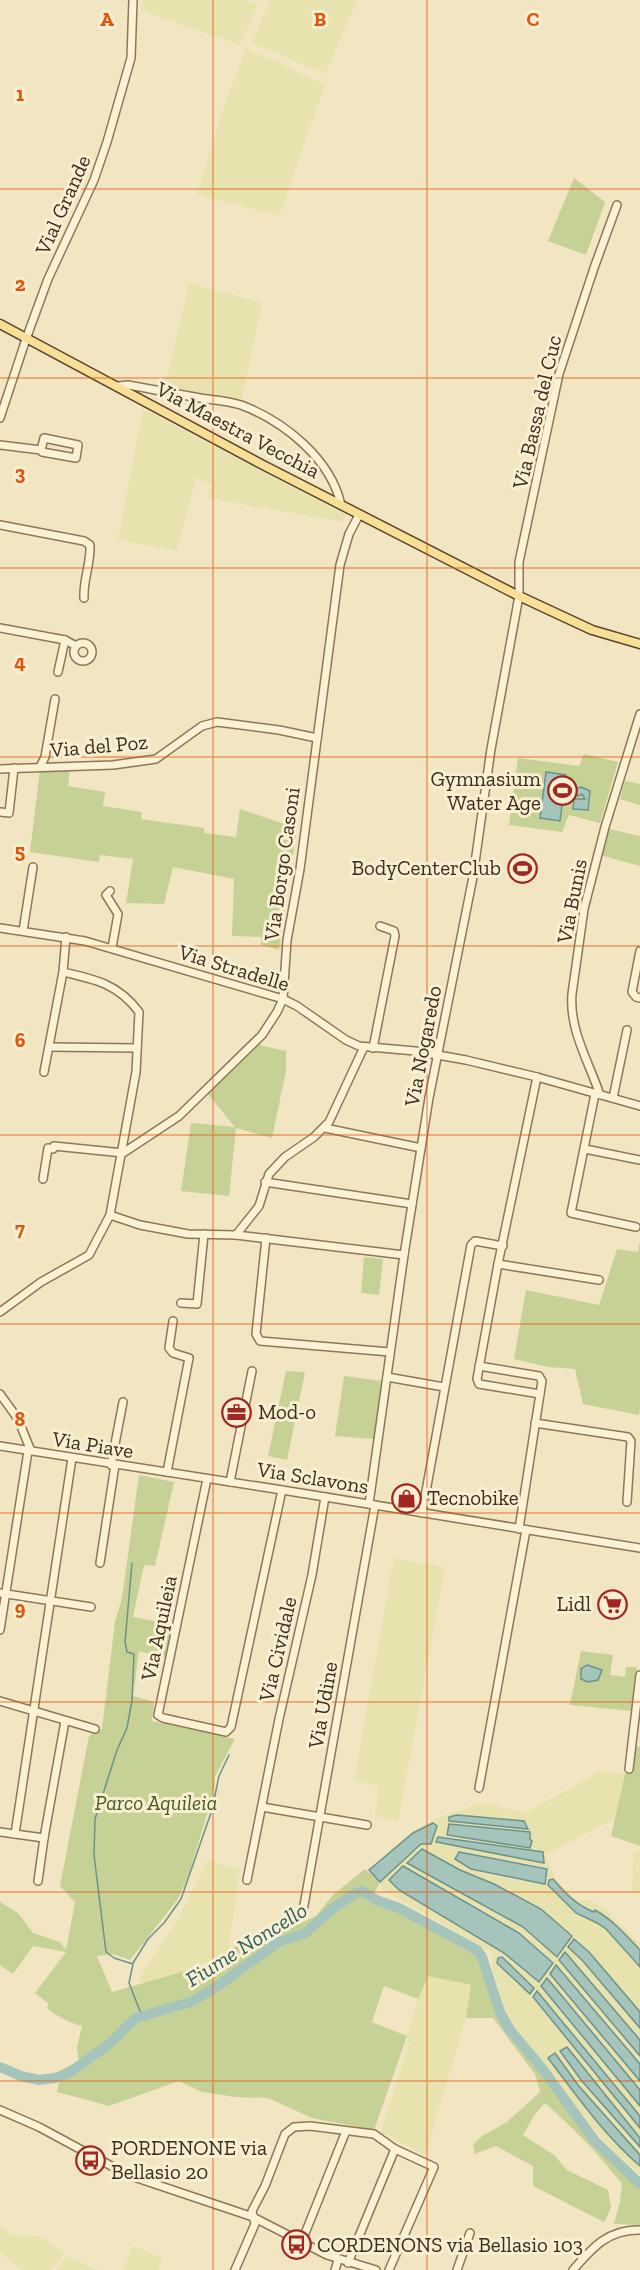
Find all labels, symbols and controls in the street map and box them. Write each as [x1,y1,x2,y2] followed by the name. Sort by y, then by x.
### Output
[100,7,114,31] text: A
[314,7,326,31] text: B
[527,7,540,31] text: C
[16,82,24,106] text: 1
[29,151,96,259] street label: Vial Grande
[15,272,26,296] text: 2
[506,333,566,492] street label: Via Bassa del Cuc
[151,375,324,483] street label: Via Maestra Vecchia
[15,461,26,485] text: 3
[14,650,26,674] text: 4
[48,729,149,762] street label: Via del Poz
[430,766,541,815] place label: Gymnasium Water Age
[546,775,578,807] sports icon: Gymnasium Water Age
[258,785,305,943] street label: Via Borgo Casoni
[15,839,25,863] text: 5
[506,852,538,884] sports icon: BodyCenterClub
[351,855,501,880] place label: BodyCenterClub
[551,857,592,946] street label: Via Bunis
[175,939,293,996] street label: Via Stradelle
[398,983,446,1109] street label: Via Nogaredo
[15,1028,26,1052] text: 6
[15,1217,25,1241] text: 7
[221,1396,253,1428] office icon: Mod-o
[258,1399,316,1424] place label: Mod-o
[15,1407,26,1431] text: 8
[50,1426,136,1463] street label: Via Piave
[255,1456,371,1499] street label: Via Sclavons
[390,1482,422,1514] shop icon: Tecnobike
[427,1485,519,1510] place label: Tecnobike
[135,1573,182,1684] street label: Via Aquileia
[596,1588,628,1620] supermarket icon: Lidl
[557,1591,591,1616] place label: Lidl
[253,1594,302,1705] street label: Via Cividale
[15,1596,26,1620] text: 9
[302,1659,342,1751] street label: Via Udine
[95,1790,217,1815] park label: Parco Aquileia
[180,1896,312,1993] water label: Fiume Noncello
[111,2135,267,2184] place label: PORDENONE via Bellasio 20
[74,2144,106,2176] bus stop icon: PORDENONE via Bellasio 20
[280,2229,312,2261] bus stop icon: CORDENONS via Bellasio 103
[317,2232,583,2257] place label: CORDENONS via Bellasio 103

